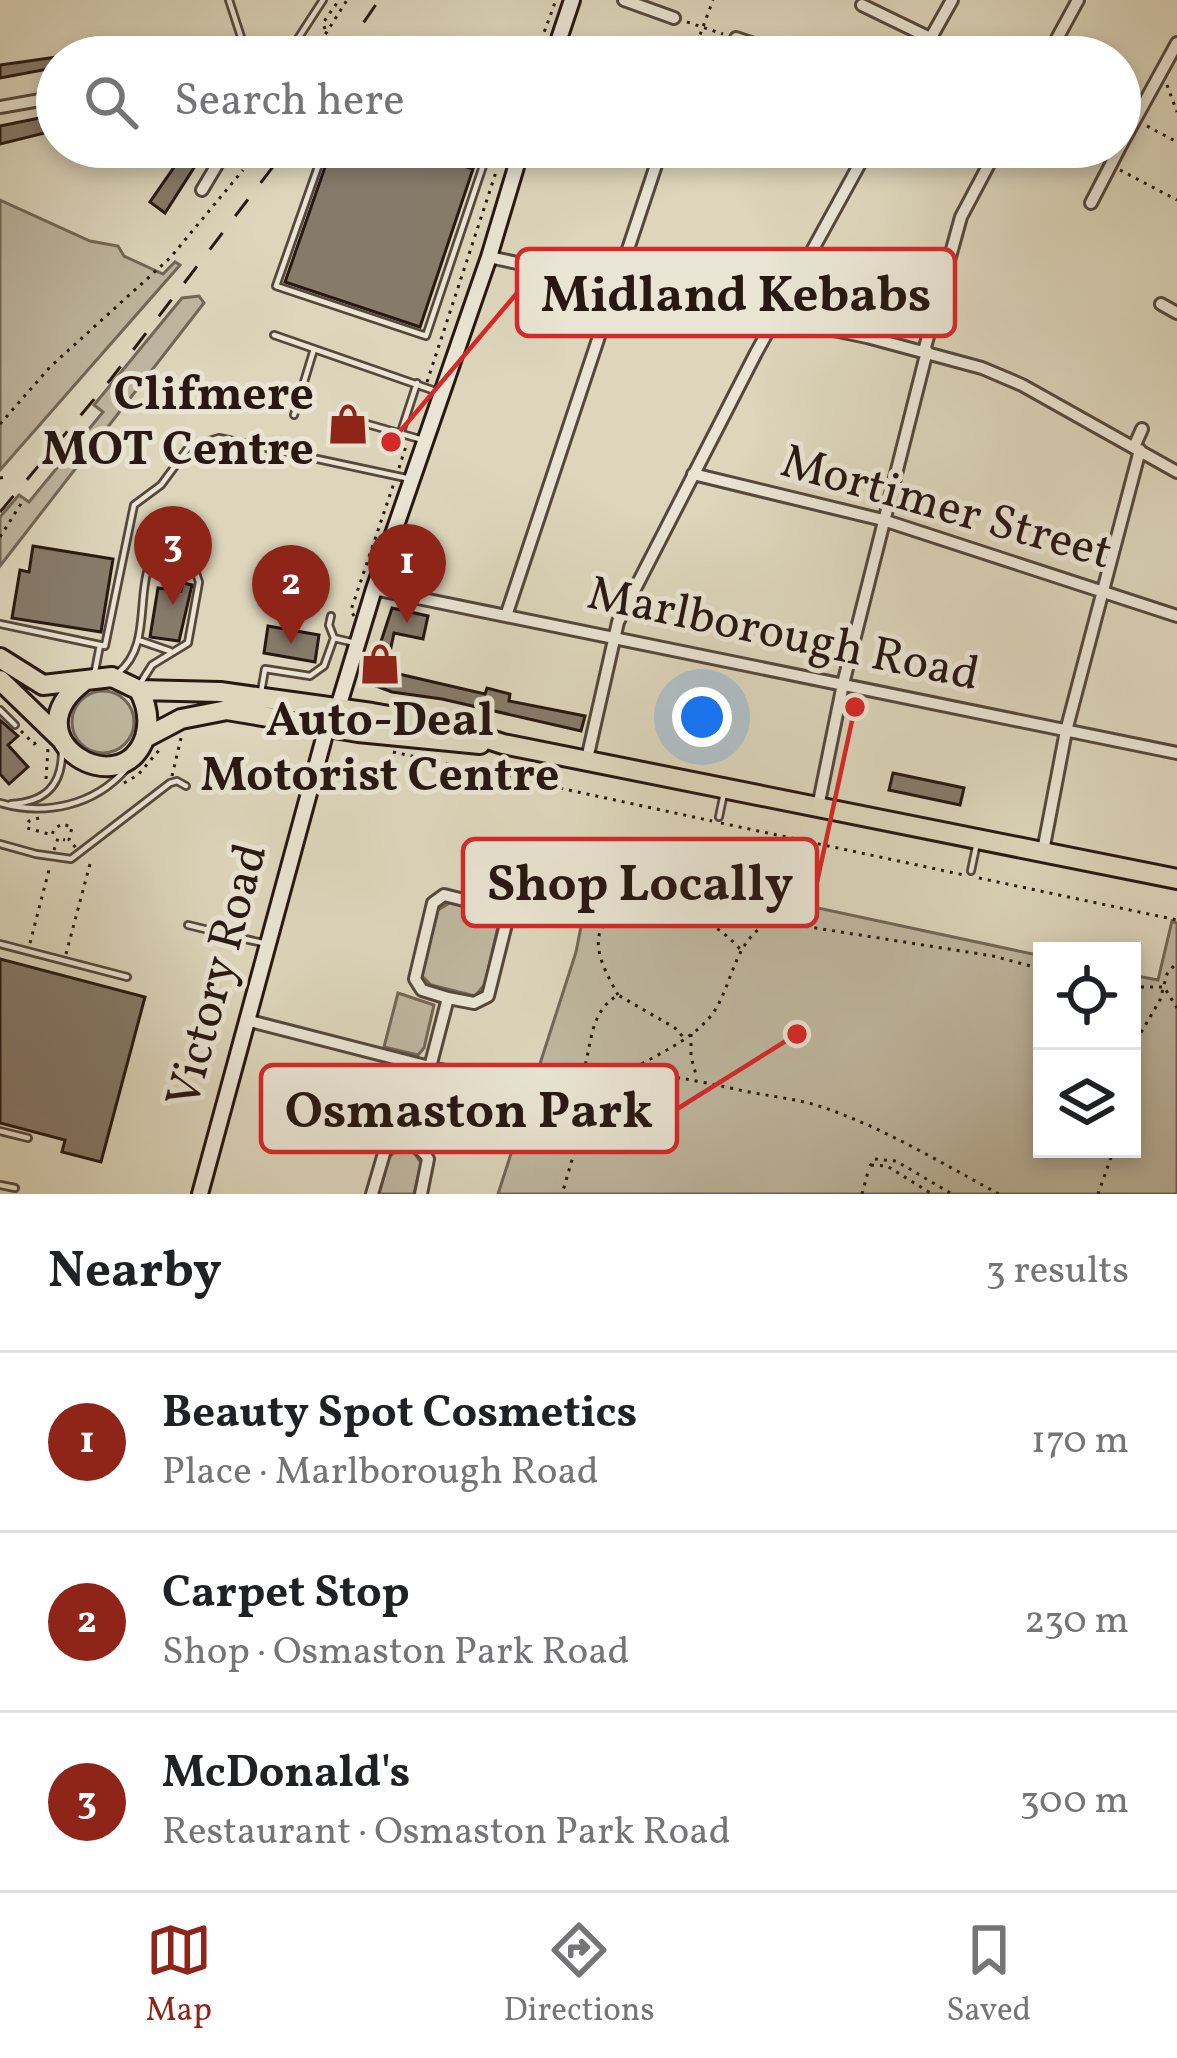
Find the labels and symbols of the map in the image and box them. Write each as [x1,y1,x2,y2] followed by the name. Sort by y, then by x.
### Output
[517,249,955,336] callout: Midland Kebabs
[541,262,931,333] text: Midland Kebabs
[41,363,314,485] place label: Clifmere MOT Centre
[325,401,371,447] shop icon: Clifmere MOT Centre
[773,430,1119,588] street label: Mortimer Street
[134,506,212,605] pin: 3
[368,524,446,623] pin: 1
[252,545,330,644] pin: 2
[581,562,985,710] street label: Marlborough Road
[357,641,403,687] shop icon: Auto-Deal Motorist Centre
[672,687,732,747] your location
[200,689,560,811] place label: Auto-Deal Motorist Centre
[152,836,286,1116] street label: Victory Road
[463,839,817,926] callout: Shop Locally
[487,851,793,922] text: Shop Locally
[261,1065,677,1152] callout: Osmaston Park
[285,1078,653,1149] text: Osmaston Park

